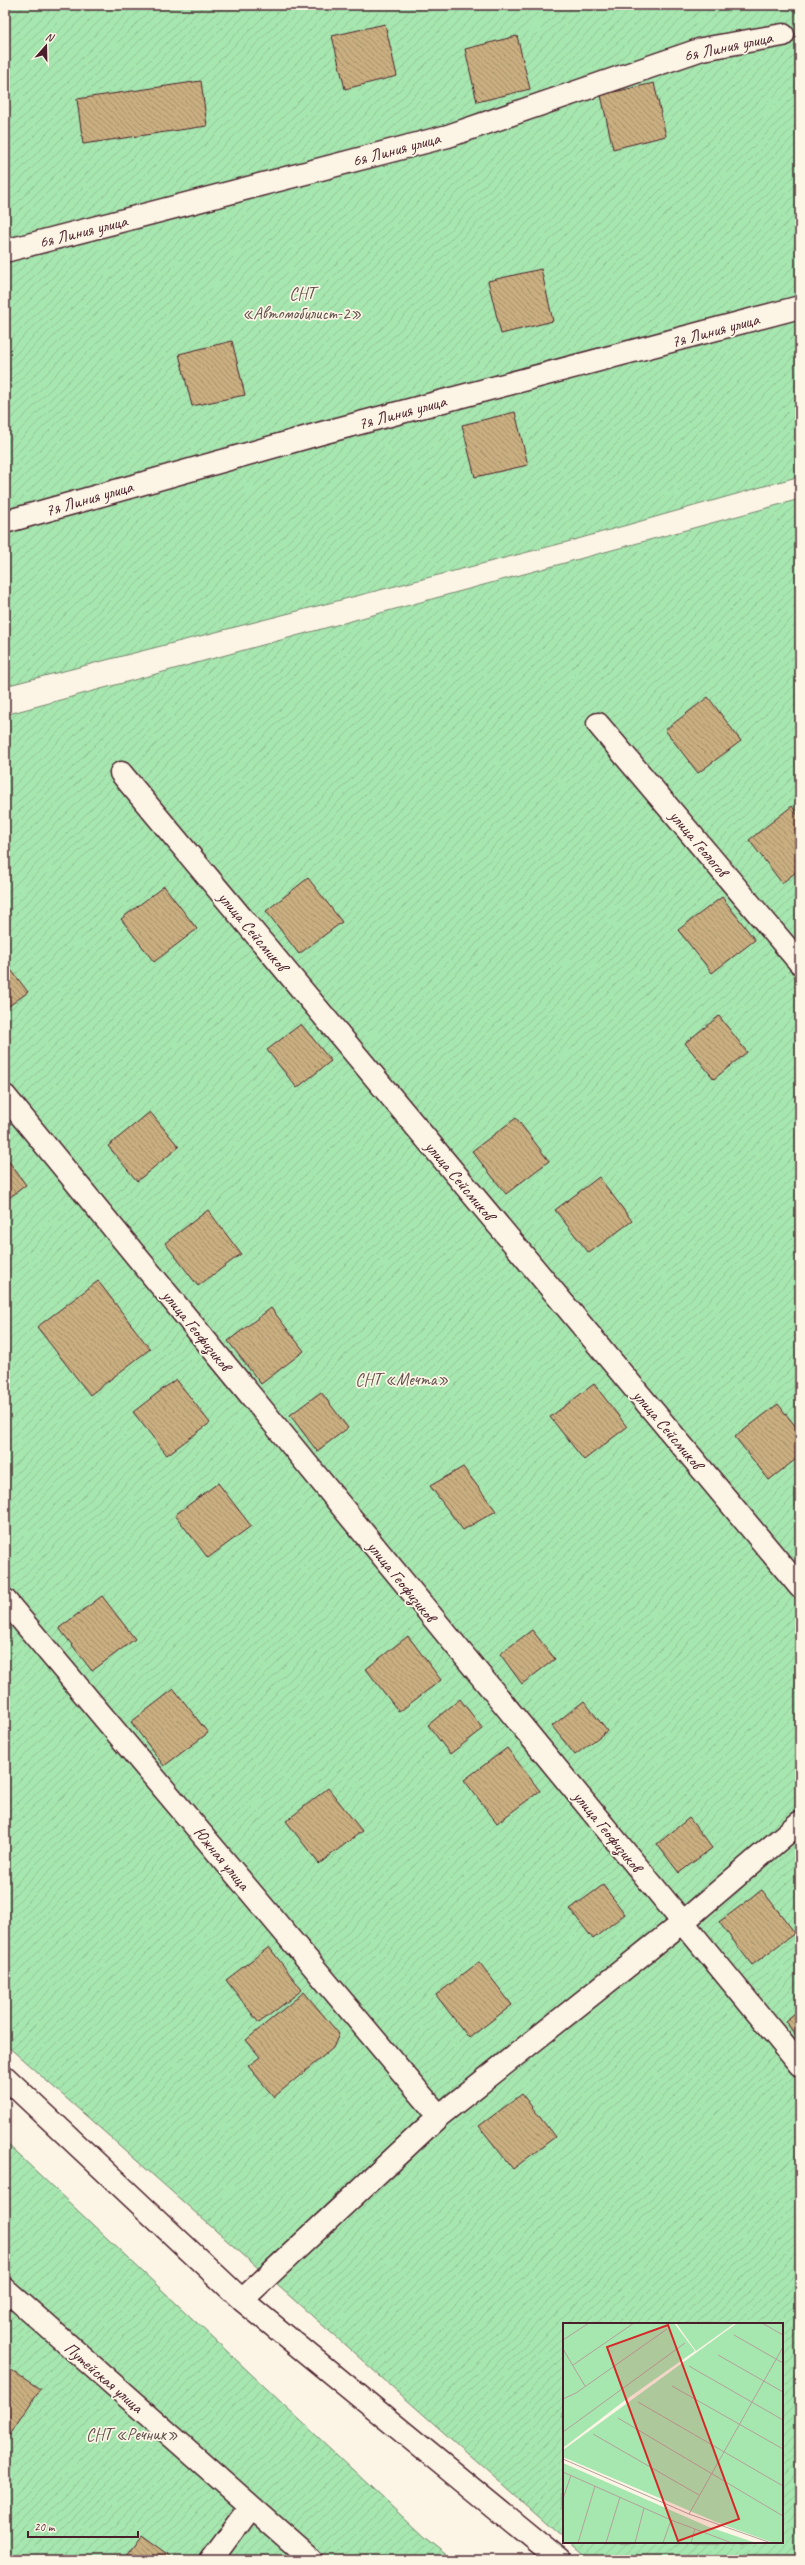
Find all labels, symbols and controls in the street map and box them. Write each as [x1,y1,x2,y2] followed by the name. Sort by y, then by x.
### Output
[26,26,66,66] north arrow
[682,27,776,66] street label: 6я Линия улица
[44,29,57,45] text: N
[350,127,444,171] street label: 6я Линия улица
[37,210,131,253] street label: 6я Линия улица
[242,283,362,324] park label: СНТ «Автомобилист-2»
[669,308,763,352] street label: 7я Линия улица
[356,390,450,434] street label: 7я Линия улица
[43,476,137,521] street label: 7я Линия улица
[664,805,734,883] street label: улица Геологов
[213,887,294,978] street label: улица Сейсмиков
[420,1136,501,1227] street label: улица Сейсмиков
[156,1285,238,1379] street label: улица Геофизиков
[355,1369,449,1390] park label: СНТ «Мечта»
[628,1385,709,1476] street label: улица Сейсмиков
[361,1536,443,1630] street label: улица Геофизиков
[567,1786,649,1880] street label: улица Геофизиков
[189,1822,255,1895] street label: Южная улица
[563,2323,783,2543] inset map
[60,2337,148,2418] street label: Путейская улица
[86,2424,178,2445] park label: СНТ «Речник»
[28,2513,138,2539] scale bar
[34,2519,56,2535] text: 20 m

